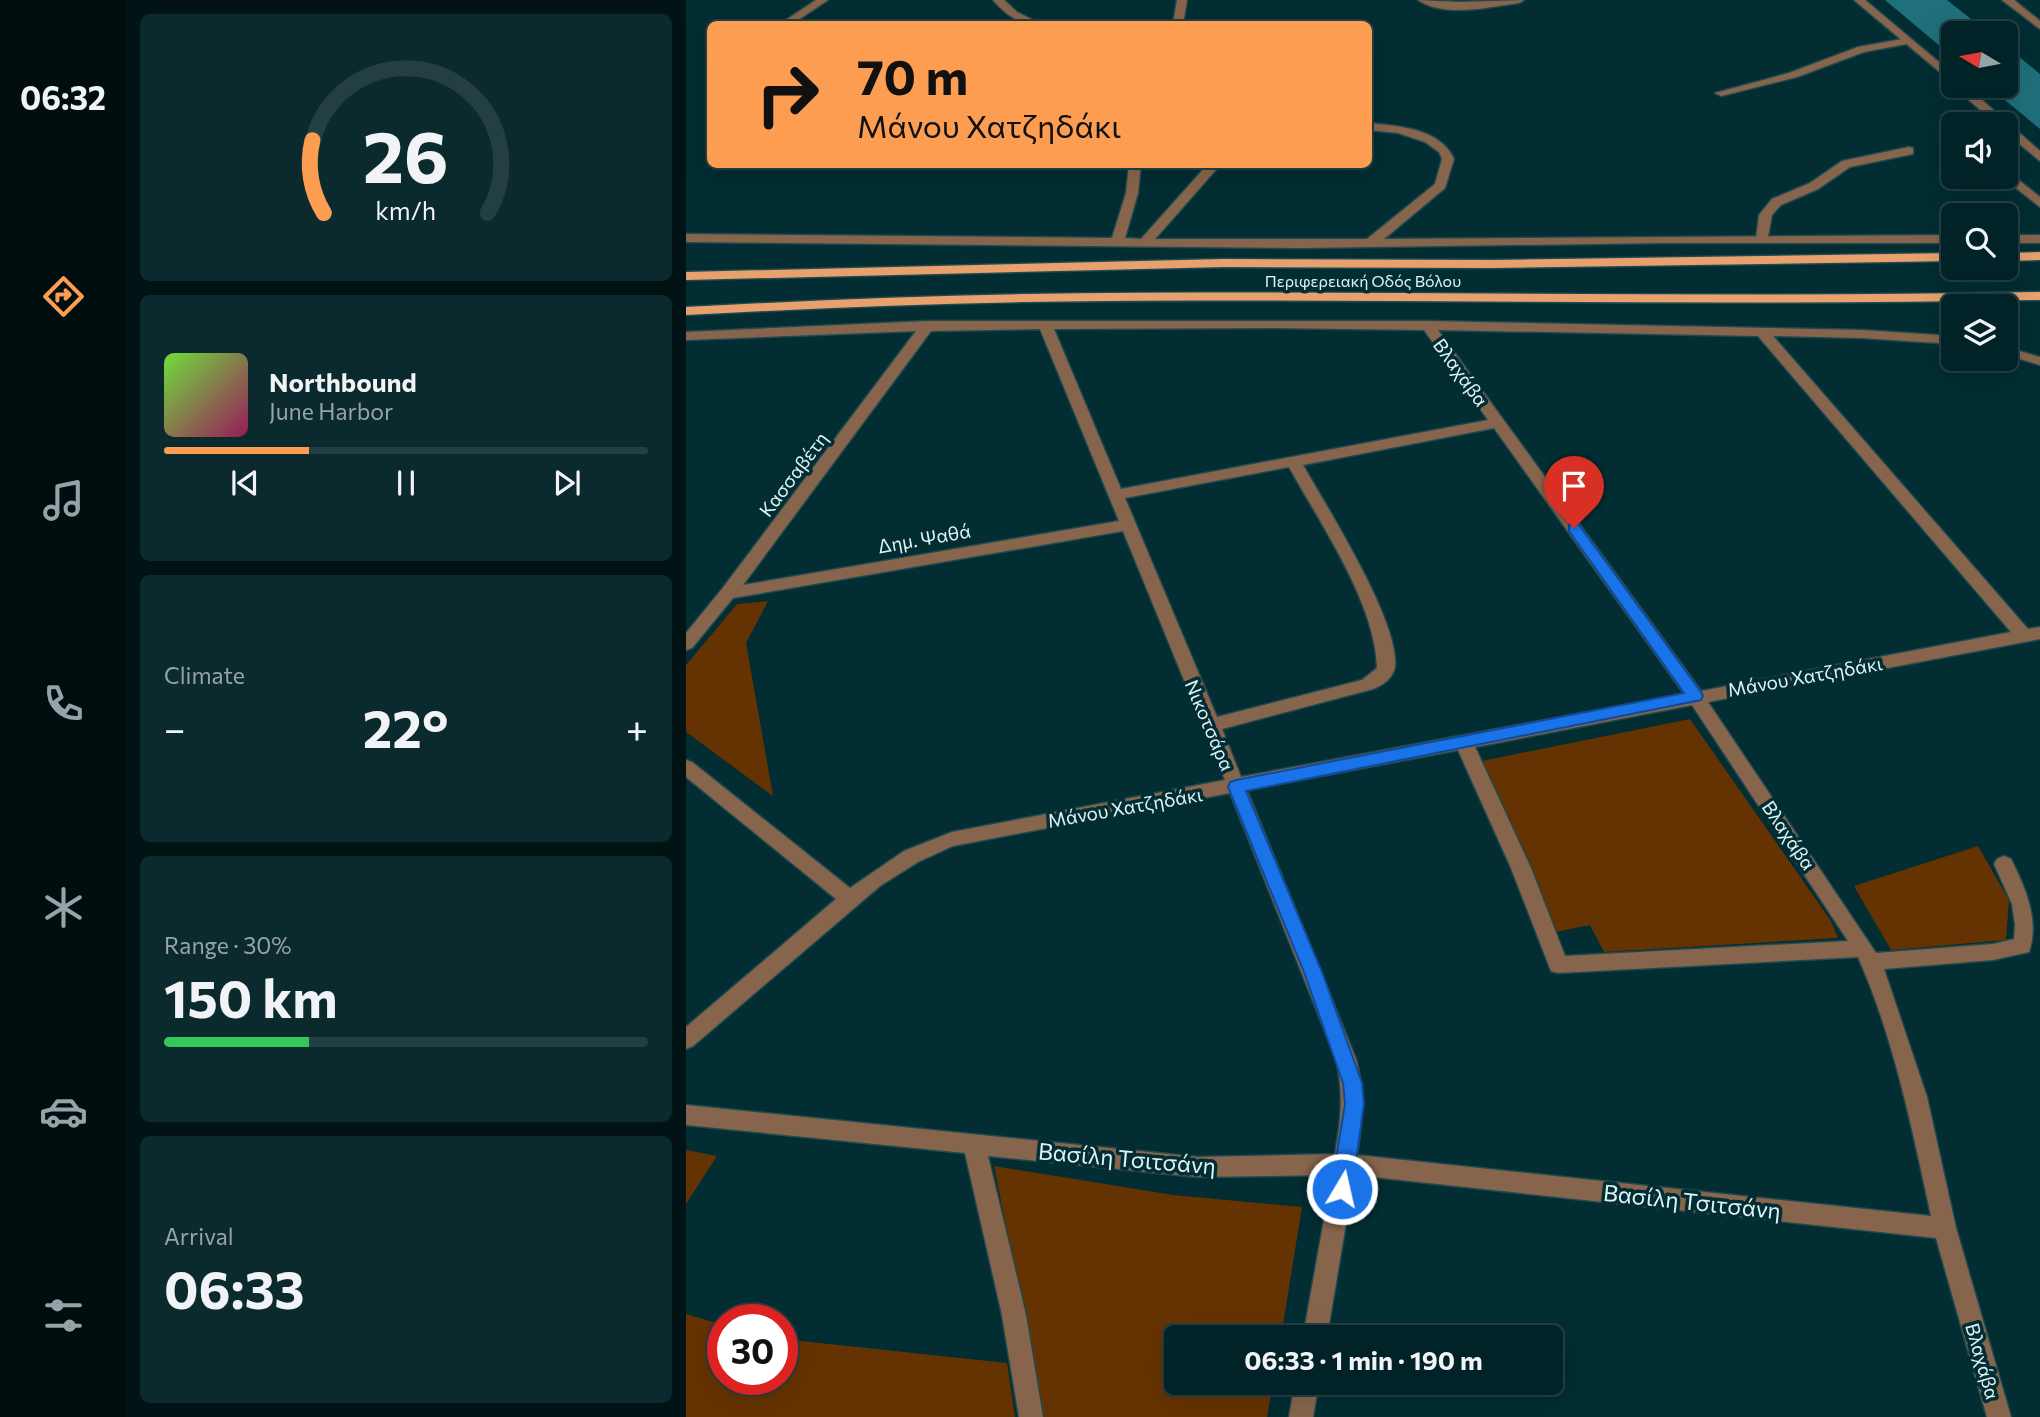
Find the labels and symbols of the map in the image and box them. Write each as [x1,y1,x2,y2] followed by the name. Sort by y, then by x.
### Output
[1941,21,2018,98] north arrow
[1265,271,1461,290] street label: Περιφερειακή Οδός Βόλου
[1429,334,1493,410] street label: Βλαχάβα
[754,427,832,521] street label: Κασσαβέτη
[1544,456,1604,528] pin
[876,519,972,557] street label: Δημ. Ψαθά
[1726,651,1884,701] street label: Μάνου Χατζηδάκι
[1181,676,1239,774] street label: Νικοτσάρα
[1046,782,1204,832] street label: Μάνου Χατζηδάκι
[1758,796,1820,874] street label: Βλαχάβα
[1037,1136,1217,1180] street label: Βασίλη Τσιτσάνη
[1305,1152,1379,1226] position arrow
[1602,1178,1782,1224] street label: Βασίλη Τσιτσάνη
[707,1304,798,1395] speed limit sign: 30
[1961,1320,2005,1402] street label: Βλαχάβα

